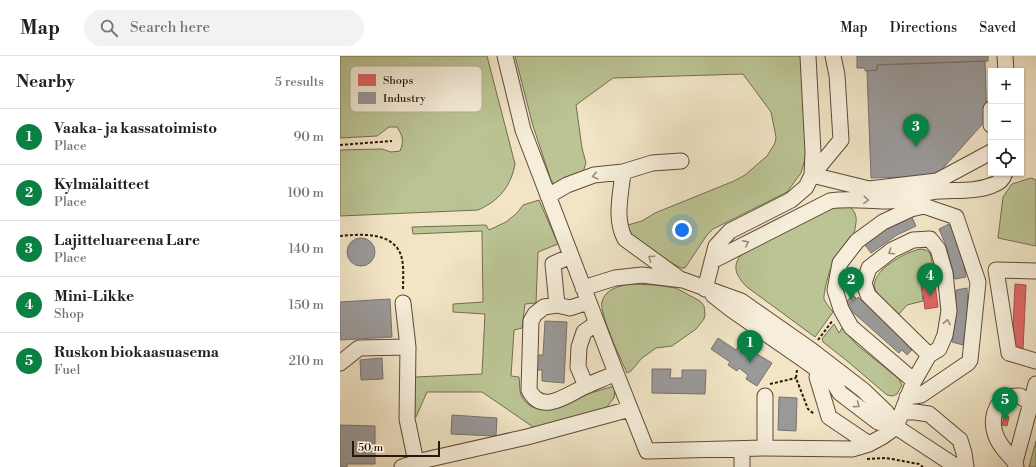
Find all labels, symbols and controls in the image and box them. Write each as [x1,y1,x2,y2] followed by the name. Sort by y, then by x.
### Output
[84,10,364,46] search box
[20,16,60,40] text: Map
[98,17,120,39] icon: search
[130,18,210,37] text: Search here
[840,19,868,37] text: Map
[890,19,957,37] text: Directions
[979,19,1016,37] text: Saved
[350,66,482,112] legend
[988,68,1024,176] map controls
[988,68,1024,104] button: +
[16,71,75,93] text: Nearby
[275,74,324,90] text: 5 results
[383,74,413,88] text: Shops
[383,92,426,106] text: Industry
[988,104,1024,140] button: −
[903,114,929,147] pin: 3
[54,119,217,138] text: Vaaka- ja kassatoimisto
[26,129,32,145] text: 1
[293,129,324,145] text: 90 m
[54,138,86,154] text: Place
[988,140,1024,176] button: locate
[592,171,598,179] one-way arrow
[54,175,149,194] text: Kylmälaitteet
[25,185,33,201] text: 2
[288,185,324,201] text: 100 m
[54,194,86,210] text: Place
[863,196,869,205] one-way arrow
[672,220,692,240] your location
[54,231,200,250] text: Lajitteluareena Lare
[25,241,33,257] text: 3
[288,241,324,257] text: 140 m
[742,241,750,248] one-way arrow
[888,247,895,255] one-way arrow
[54,250,86,266] text: Place
[648,255,655,263] one-way arrow
[917,263,943,296] pin: 4
[838,267,864,300] pin: 2
[54,287,134,306] text: Mini-Likke
[25,297,33,313] text: 4
[289,297,324,313] text: 150 m
[54,306,84,322] text: Shop
[942,319,951,325] one-way arrow
[737,330,763,363] pin: 1
[54,343,219,362] text: Ruskon biokaasuasema
[25,353,33,369] text: 5
[289,353,324,369] text: 210 m
[54,362,80,378] text: Fuel
[992,387,1018,420] pin: 5
[853,401,860,408] one-way arrow
[352,439,440,458] scale bar
[358,441,383,455] text: 50 m

